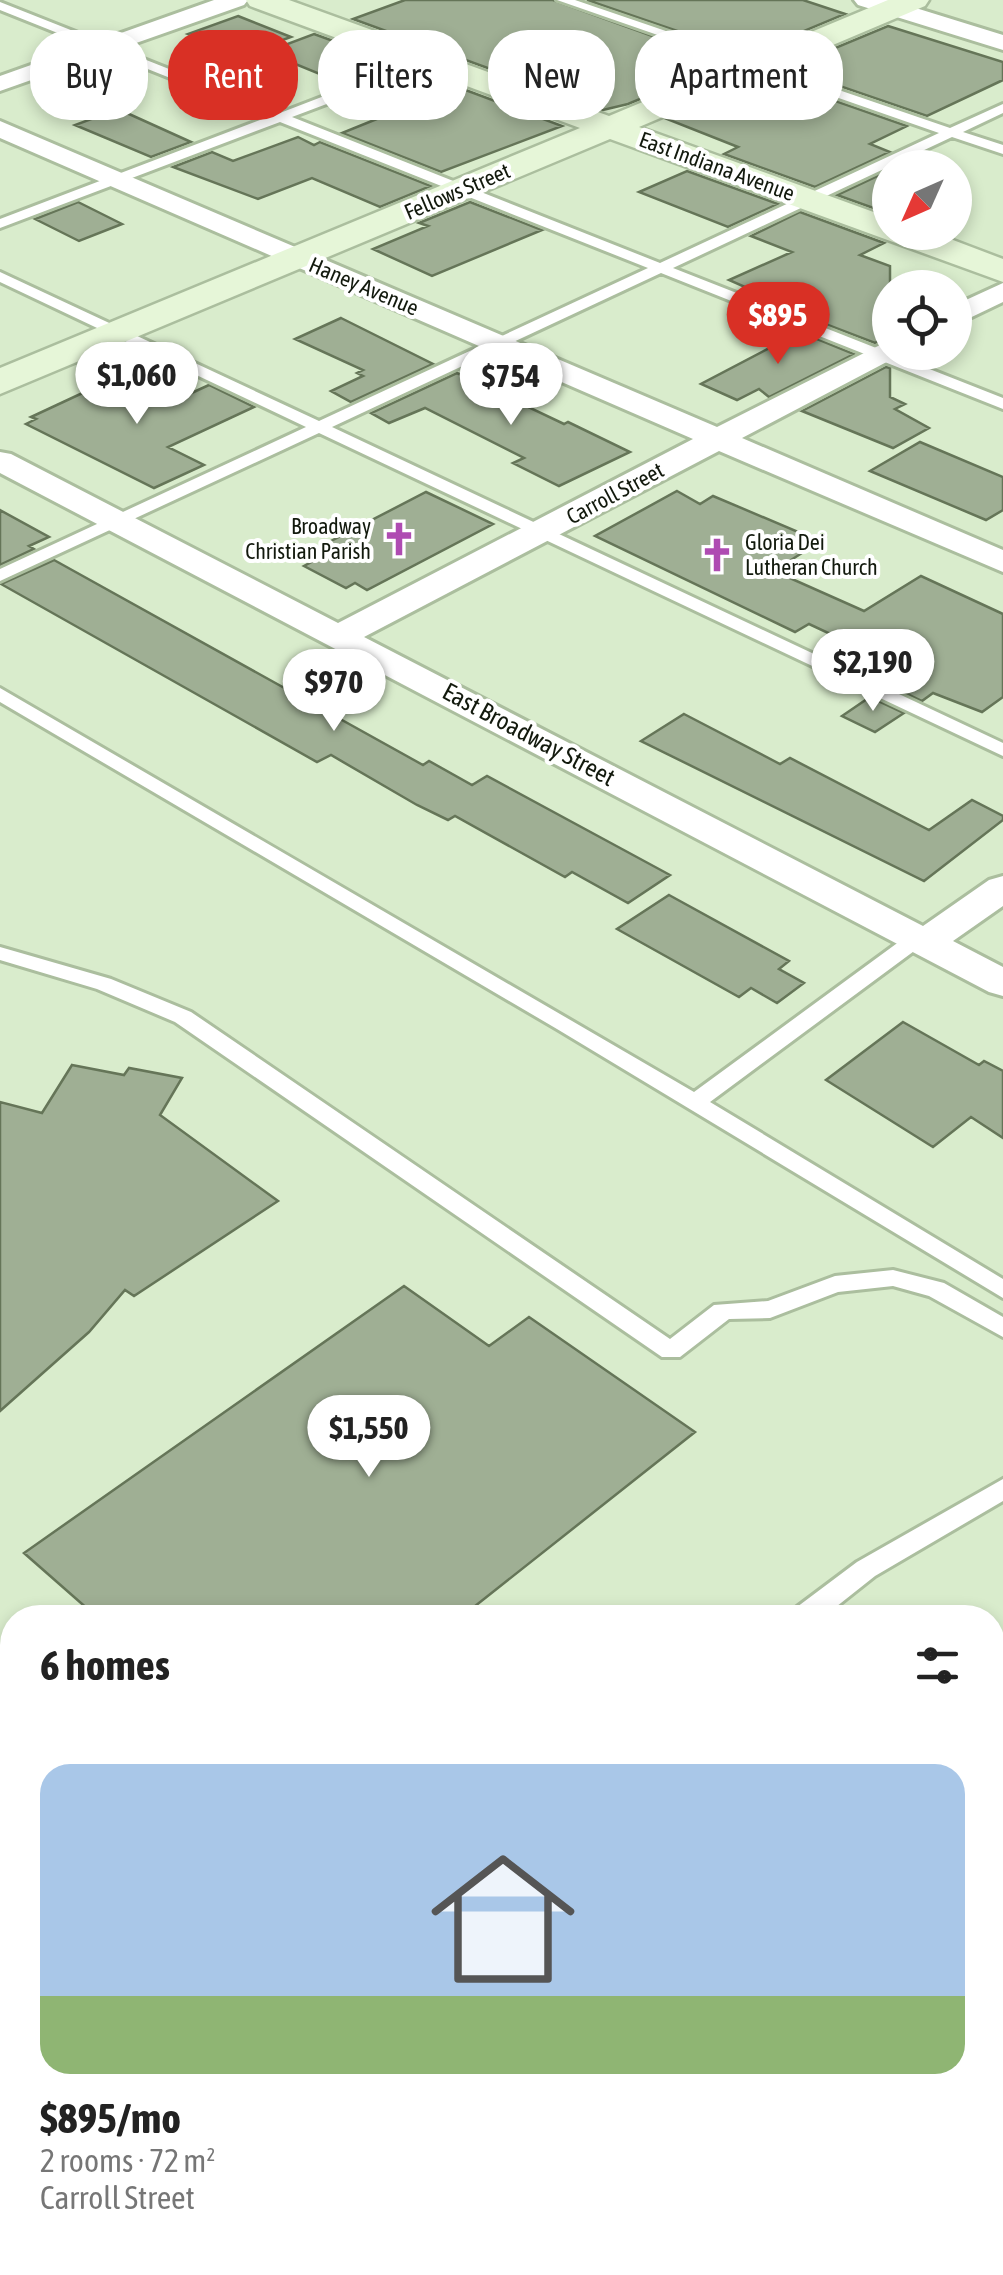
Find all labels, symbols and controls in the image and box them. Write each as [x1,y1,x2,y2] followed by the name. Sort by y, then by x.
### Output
[30,30,148,120] chip: Buy
[168,30,298,120] chip: Rent
[318,30,468,120] chip: Filters
[488,30,615,120] chip: New
[635,30,843,120] chip: Apartment
[636,126,798,206] street label: East Indiana Avenue
[872,150,972,250] north arrow
[872,150,972,370] map controls
[400,157,514,225] street label: Fellows Street
[305,251,423,321] street label: Haney Avenue
[872,270,972,370] button: locate
[719,282,837,367] pin: $895
[749,296,807,333] text: $895
[56,342,218,427] pin: $1,060
[452,343,570,428] pin: $754
[97,356,177,393] text: $1,060
[482,357,540,394] text: $754
[562,457,668,529] street label: Carroll Street
[245,513,371,564] place label: Broadway Christian Parish
[380,520,418,558] church icon: Broadway Christian Parish
[745,529,878,580] place label: Gloria Dei Lutheran Church
[698,536,736,574] church icon: Gloria Dei Lutheran Church
[792,629,954,714] pin: $2,190
[833,643,913,680] text: $2,190
[275,649,393,734] pin: $970
[305,663,363,700] text: $970
[438,677,620,791] street label: East Broadway Street
[288,1395,450,1480] pin: $1,550
[329,1409,409,1446] text: $1,550
[910,1638,965,1693] icon: filters
[40,1641,170,1689] text: 6 homes
[413,1829,593,2009] icon: home
[40,2094,181,2142] text: $895/mo
[40,2142,215,2179] text: 2 rooms · 72 m²
[40,2179,195,2216] text: Carroll Street

